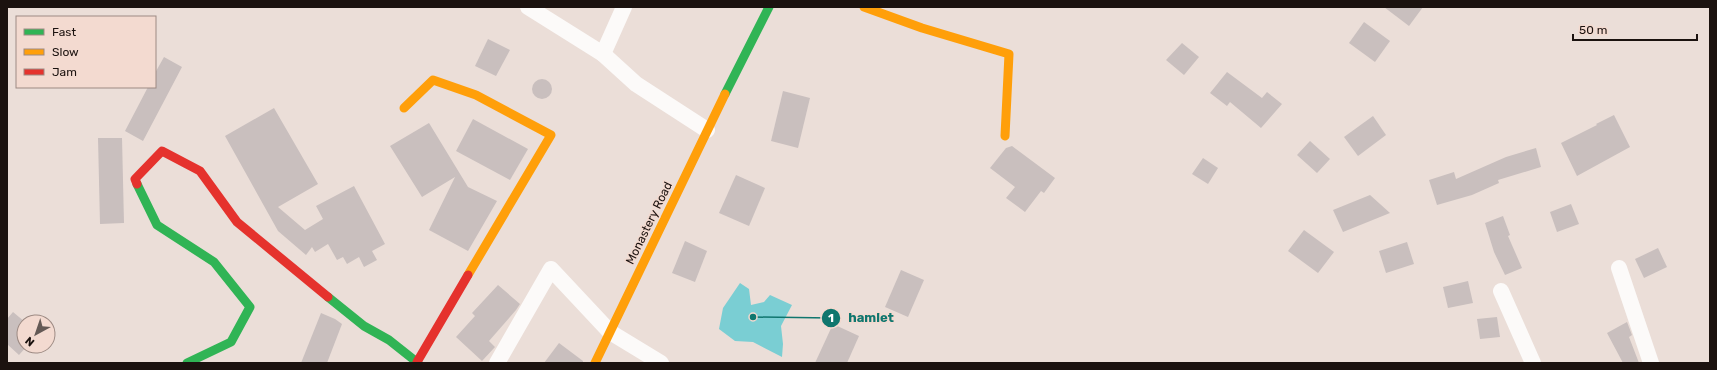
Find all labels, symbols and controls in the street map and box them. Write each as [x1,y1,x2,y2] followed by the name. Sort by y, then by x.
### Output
[16,16,156,88] legend
[1573,16,1697,42] scale bar
[1579,23,1607,37] text: 50 m
[52,25,76,39] text: Fast
[52,45,79,59] text: Slow
[52,65,77,79] text: Jam
[623,179,675,267] street label: Monastery Road
[821,305,902,330] callout: hamlet
[848,310,894,325] text: hamlet
[828,311,834,325] text: 1
[16,314,56,354] north arrow
[23,334,37,349] text: N

